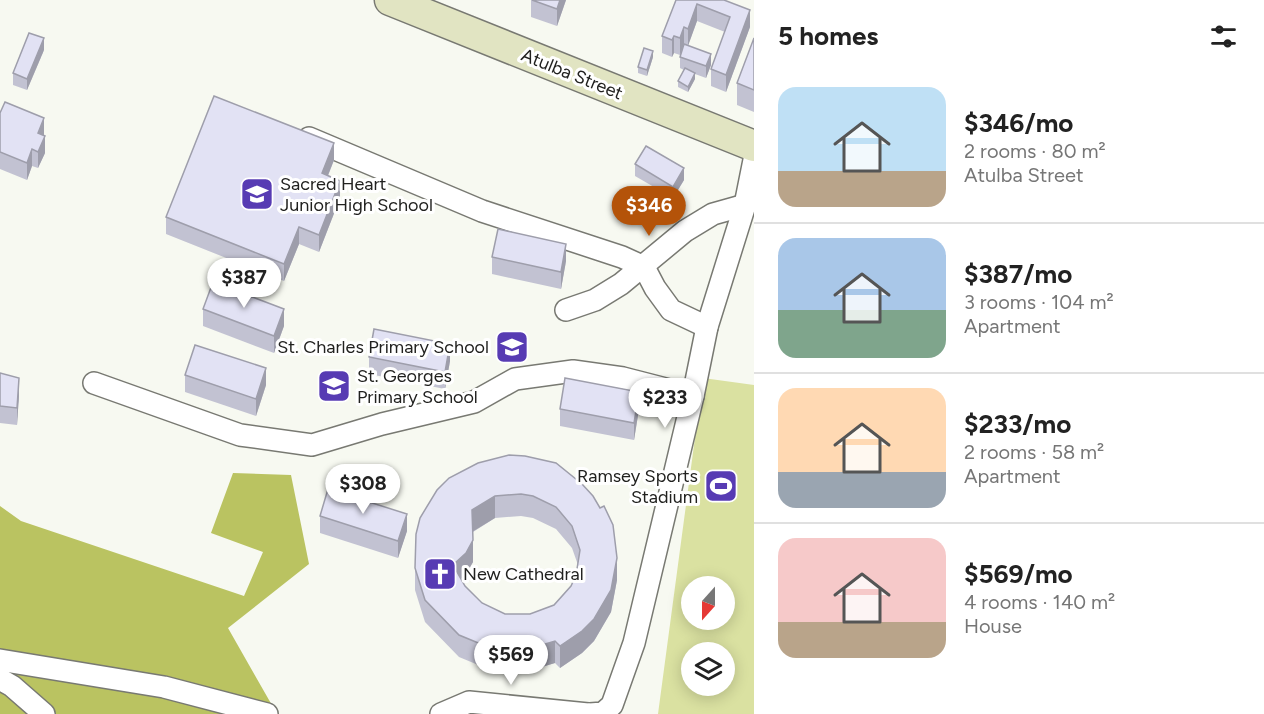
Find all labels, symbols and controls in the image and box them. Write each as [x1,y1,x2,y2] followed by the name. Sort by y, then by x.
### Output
[778,20,878,52] text: 5 homes
[1207,20,1240,53] icon: filters
[518,44,626,104] street label: Atulba Street
[964,107,1073,139] text: $346/mo
[826,111,898,183] icon: home
[964,139,1106,163] text: 2 rooms · 80 m²
[964,163,1084,187] text: Atulba Street
[280,173,433,216] place label: Sacred Heart Junior High School
[239,176,275,212] school or university icon: Sacred Heart Junior High School
[613,186,685,237] pin: $346
[626,193,672,217] text: $346
[208,258,280,309] pin: $387
[964,258,1072,290] text: $387/mo
[826,262,898,334] icon: home
[221,265,267,289] text: $387
[964,290,1114,314] text: 3 rooms · 104 m²
[964,314,1061,338] text: Apartment
[494,329,530,365] school or university icon: St. Charles Primary School
[277,336,489,358] place label: St. Charles Primary School
[357,365,478,408] place label: St. Georges Primary School
[316,368,352,404] school or university icon: St. Georges Primary School
[629,378,701,429] pin: $233
[643,385,687,409] text: $233
[964,408,1071,440] text: $233/mo
[826,412,898,484] icon: home
[964,440,1104,464] text: 2 rooms · 58 m²
[327,464,399,515] pin: $308
[964,464,1061,488] text: Apartment
[577,465,698,508] place label: Ramsey Sports Stadium
[703,468,739,504] sports icon: Ramsey Sports Stadium
[339,471,387,495] text: $308
[422,556,458,592] church icon: New Cathedral
[964,558,1073,590] text: $569/mo
[826,562,898,634] icon: home
[463,563,584,585] place label: New Cathedral
[681,576,735,630] north arrow
[681,576,735,696] map controls
[964,590,1115,614] text: 4 rooms · 140 m²
[964,614,1022,638] text: House
[475,635,547,686] pin: $569
[488,642,534,666] text: $569
[681,642,735,696] button: layers

